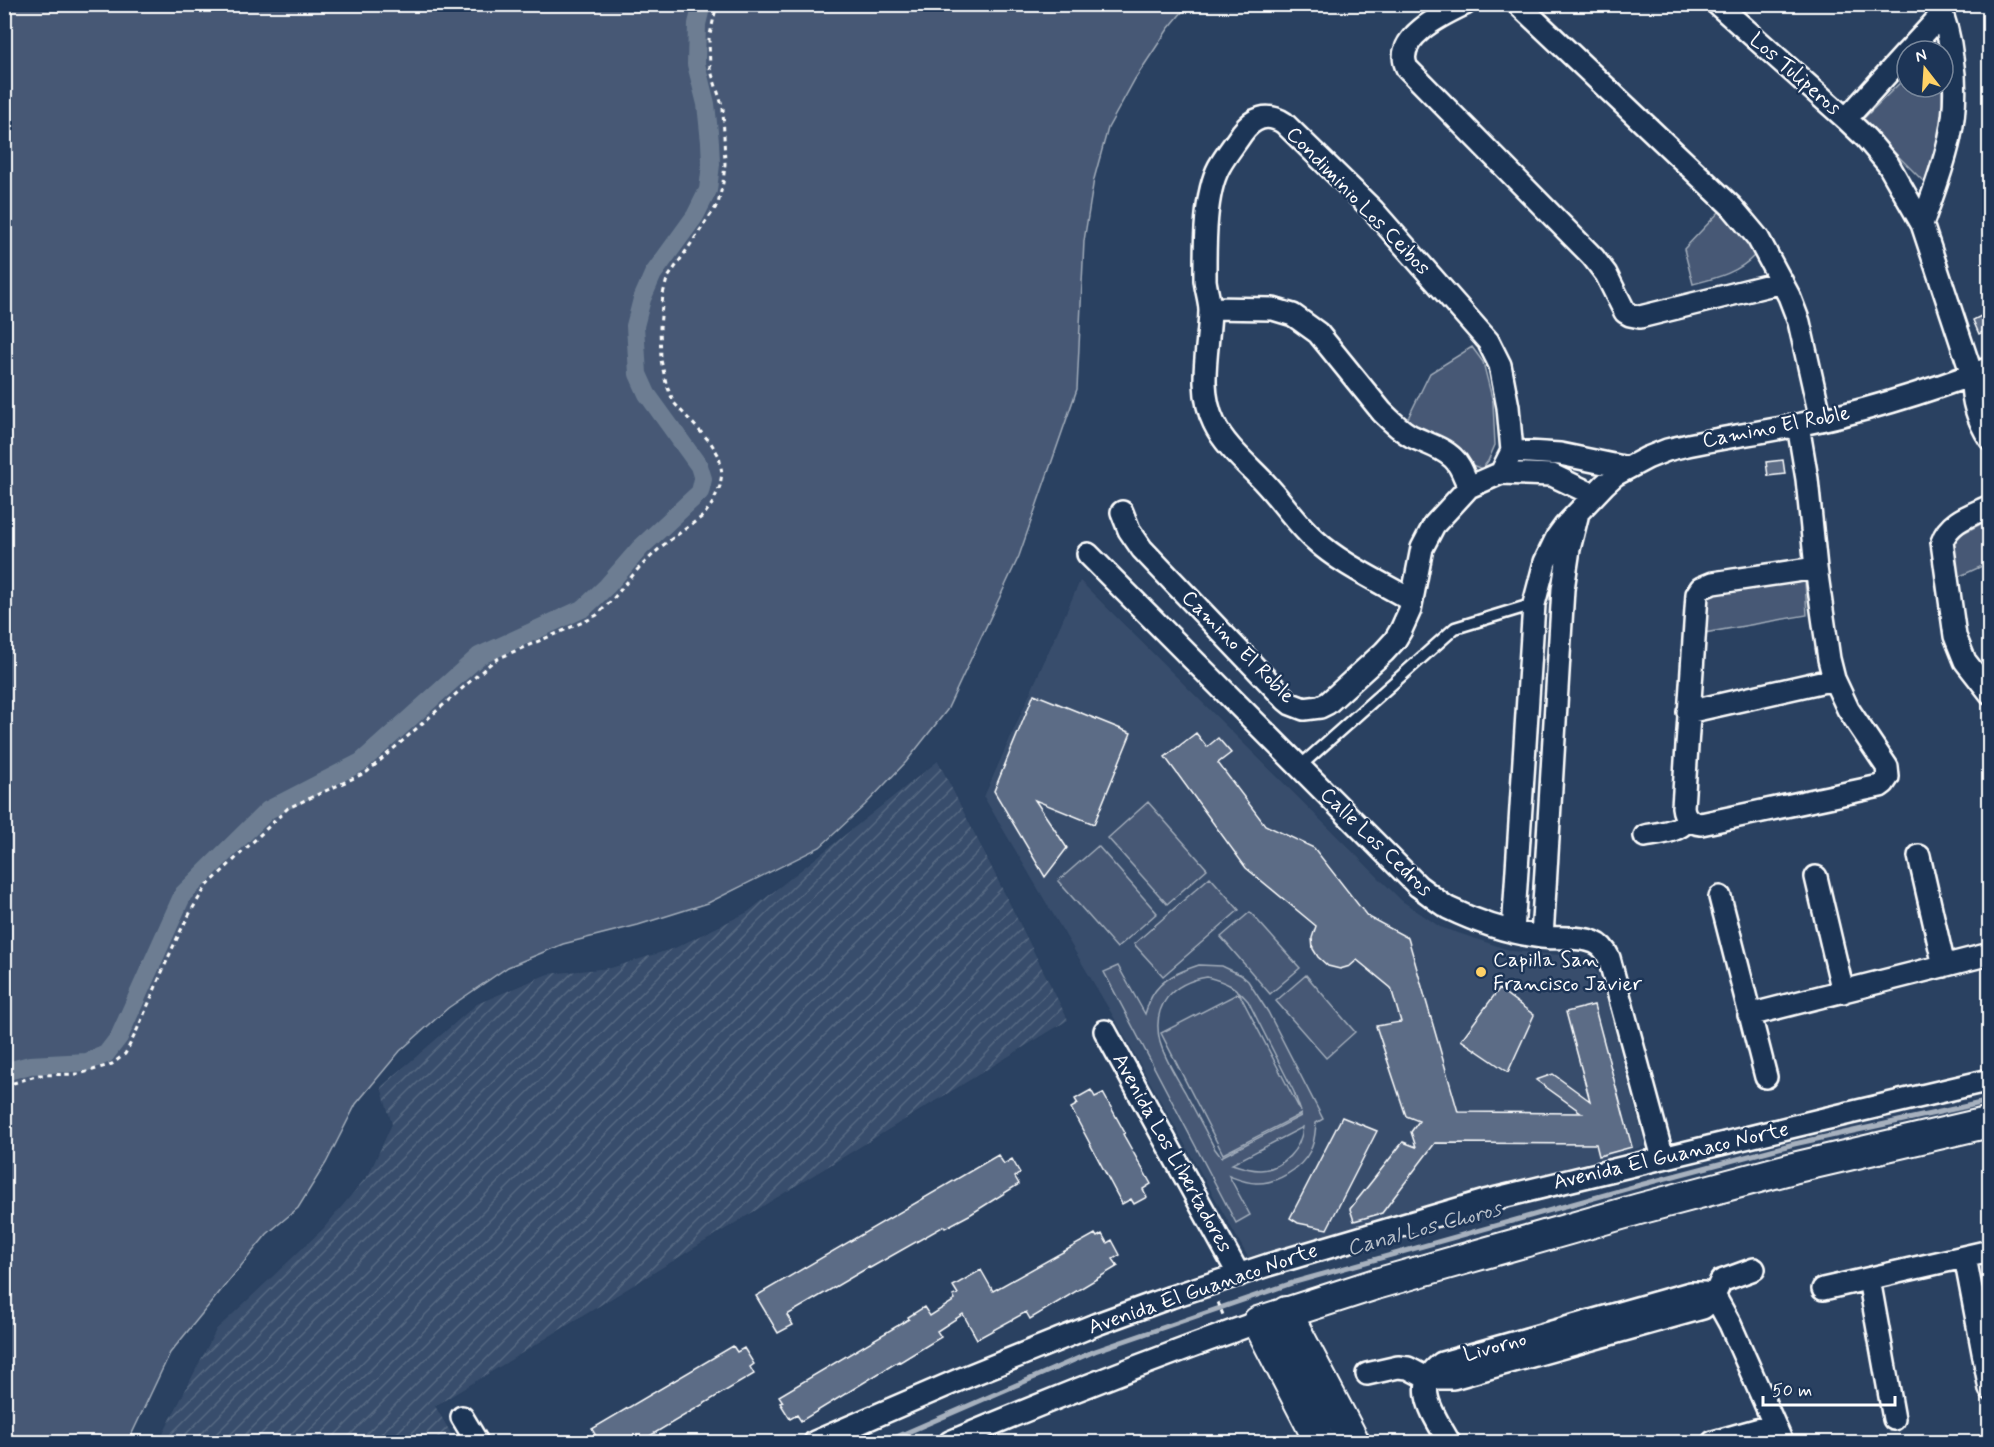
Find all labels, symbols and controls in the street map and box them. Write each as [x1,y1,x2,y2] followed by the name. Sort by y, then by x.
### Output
[1743,26,1847,122] street label: Los Tuliperos
[1895,39,1955,99] north arrow
[1913,44,1929,68] text: N
[1280,121,1436,281] street label: Condiminio Los Ceibos
[1700,399,1852,455] street label: Camino El Roble
[1175,584,1301,710] street label: Camino El Roble
[1314,781,1438,903] street label: Calle Los Cedros
[1493,946,1642,998] place label: Capilla San Francisco Javier
[1474,965,1488,979] marker: Capilla San Francisco Javier
[1106,1048,1238,1258] street label: Avenida Los Libertadores
[1550,1115,1792,1197] street label: Avenida El Guanaco Norte
[1344,1194,1506,1263] water label: Canal Los Choros
[1085,1237,1321,1341] street label: Avenida El Guanaco Norte
[1460,1325,1530,1369] street label: Livorno
[1763,1369,1895,1407] scale bar
[1772,1379,1812,1403] text: 50 m

